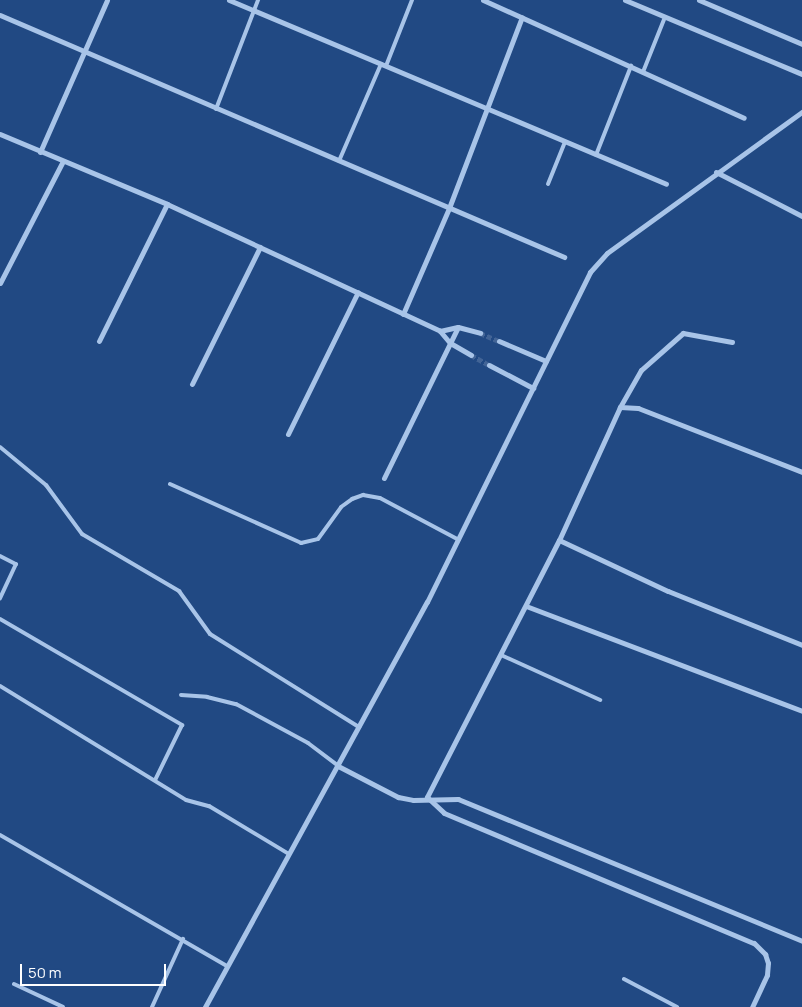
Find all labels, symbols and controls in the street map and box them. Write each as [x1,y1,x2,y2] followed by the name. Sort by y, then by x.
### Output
[22,954,169,986] scale bar
[28,962,62,983] text: 50 m

